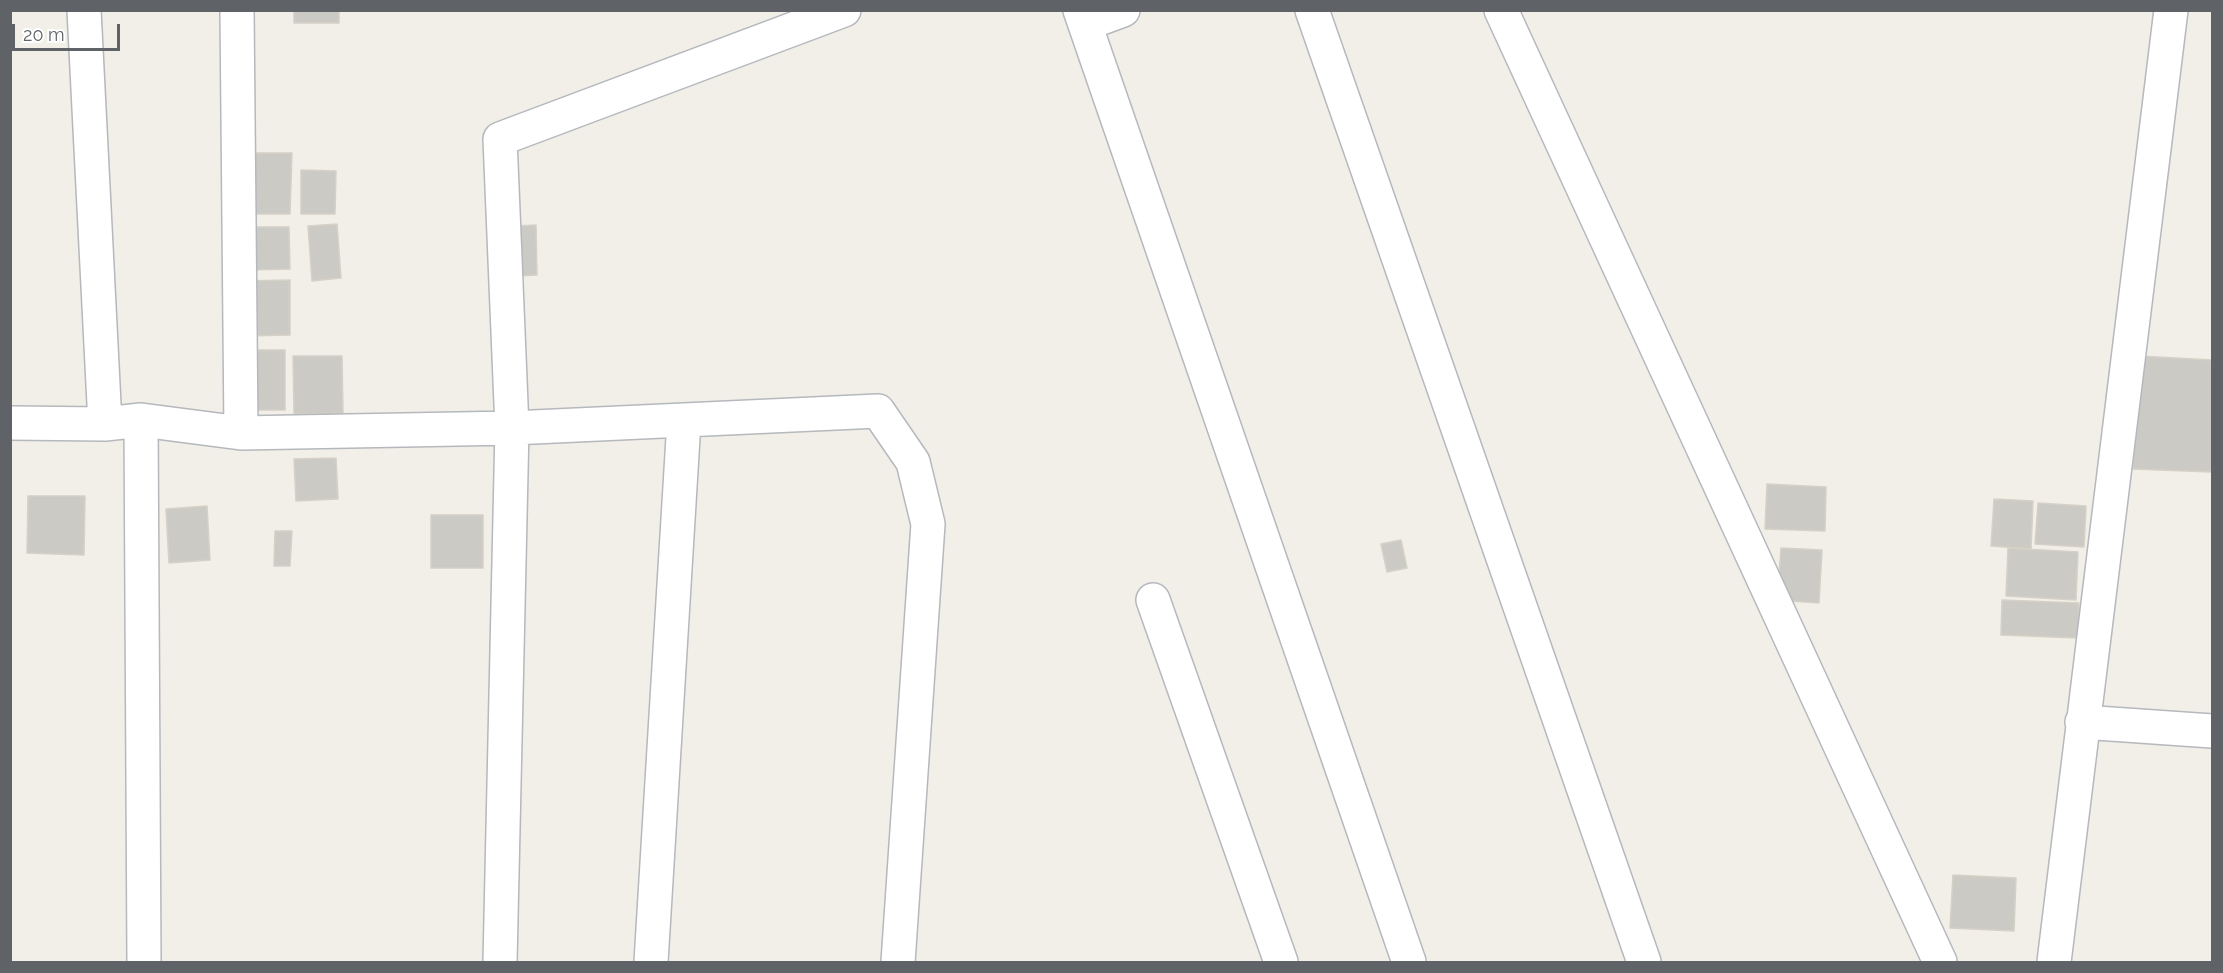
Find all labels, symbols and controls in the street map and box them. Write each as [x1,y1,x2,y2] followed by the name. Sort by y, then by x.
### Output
[15,12,123,50] scale bar
[23,24,65,45] text: 20 m

